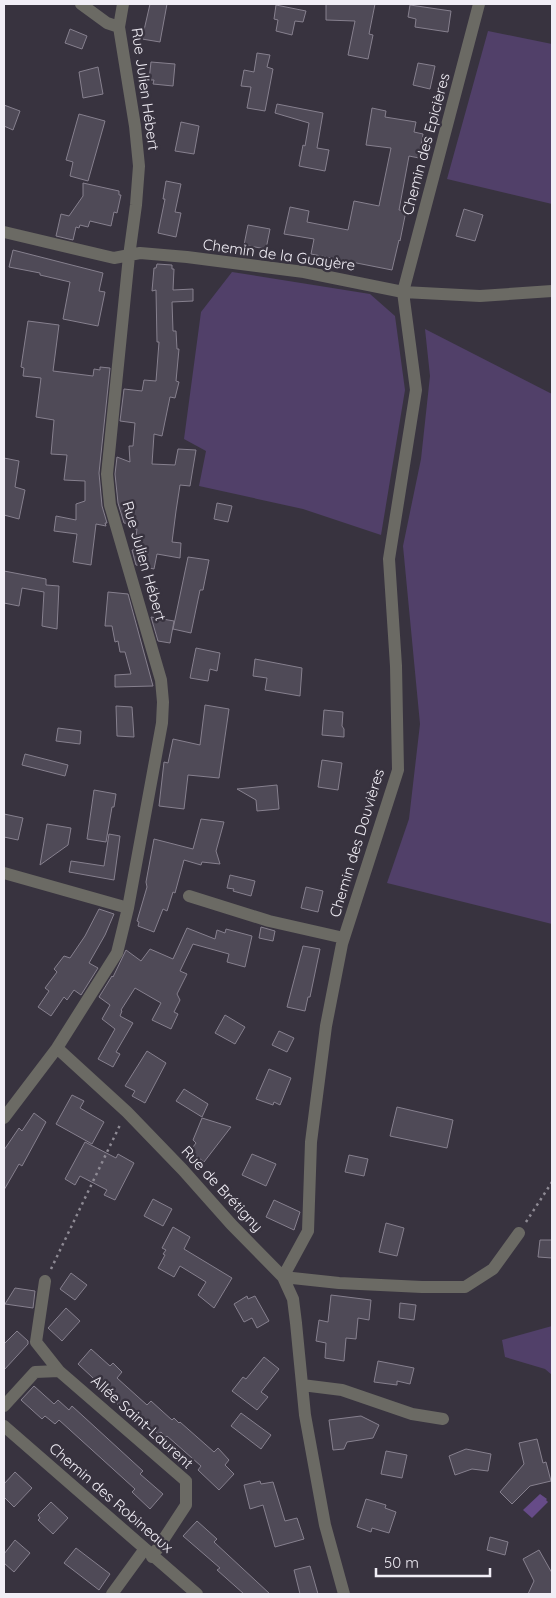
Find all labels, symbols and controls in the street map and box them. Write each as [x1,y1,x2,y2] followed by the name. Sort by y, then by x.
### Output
[127,26,164,152] street label: Rue Julien Hébert
[397,71,454,217] street label: Chemin des Epicières
[202,234,356,275] street label: Chemin de la Guayère
[118,499,171,623] street label: Rue Julien Hébert
[325,766,388,919] street label: Chemin des Douvières
[178,1142,267,1236] street label: Rue de Brétigny
[87,1371,197,1473] street label: Allée Saint-Laurent
[45,1438,177,1557] street label: Chemin des Robineaux
[376,1546,490,1578] scale bar
[384,1553,419,1572] text: 50 m

